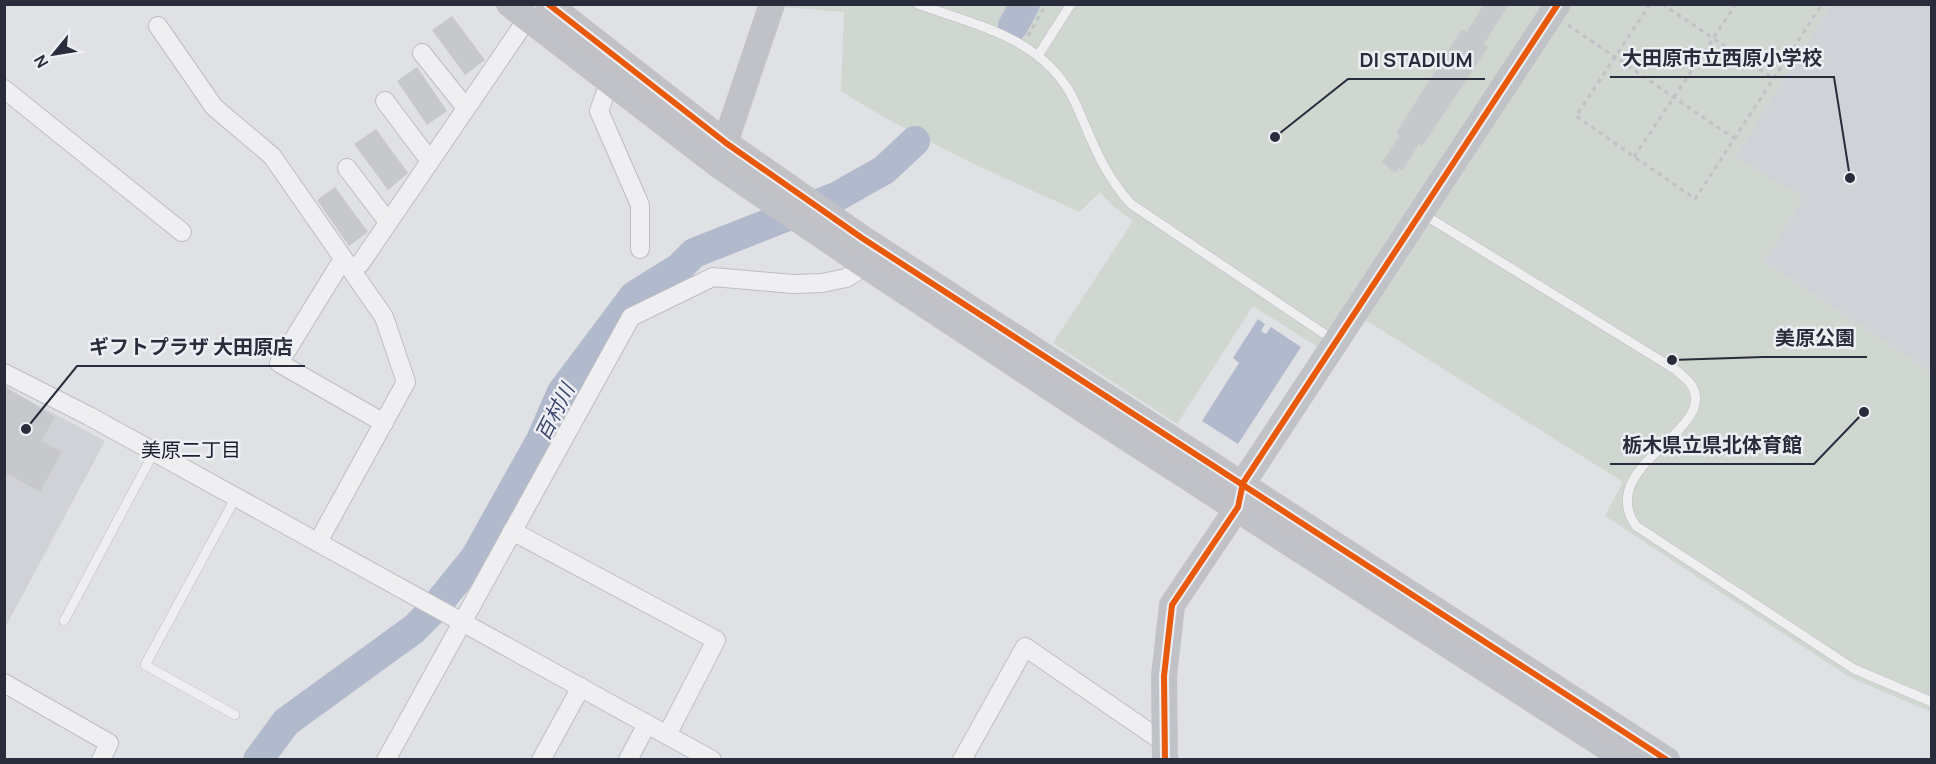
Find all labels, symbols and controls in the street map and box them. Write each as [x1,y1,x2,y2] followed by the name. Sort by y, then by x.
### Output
[24,24,84,84] north arrow
[1610,39,1834,77] callout: 大田原市立西原小学校
[1348,41,1485,79] callout: DI STADIUM
[1622,44,1822,71] text: 大田原市立西原小学校
[1359,46,1473,73] text: DI STADIUM
[29,51,53,72] text: N
[1763,319,1867,357] callout: 美原公園
[1775,324,1855,351] text: 美原公園
[77,328,305,366] callout: ギフトプラザ 大田原店
[89,333,293,360] text: ギフトプラザ 大田原店
[529,377,581,445] water label: 百村川
[1610,426,1814,464] callout: 栃木県立県北体育館
[1622,431,1802,458] text: 栃木県立県北体育館
[141,436,241,463] district label: 美原二丁目

